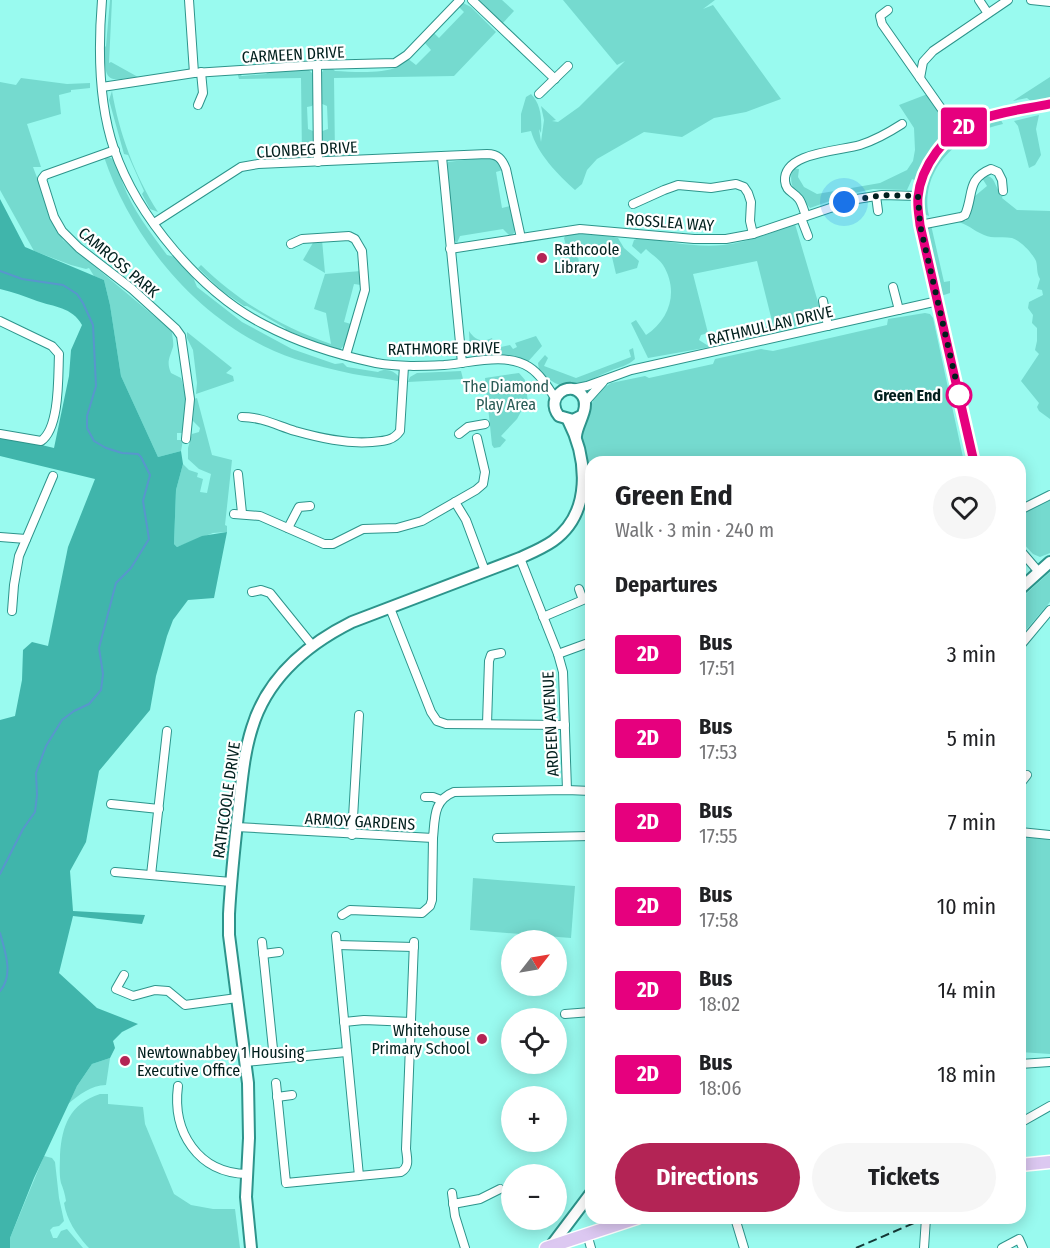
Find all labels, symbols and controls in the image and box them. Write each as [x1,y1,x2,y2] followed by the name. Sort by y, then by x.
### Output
[241,42,345,67] street label: CARMEEN DRIVE
[937,108,991,146] line badge: 2D
[953,114,975,140] text: 2D
[256,137,358,162] street label: CLONBEG DRIVE
[829,187,859,217] your location
[625,210,715,235] street label: ROSSLEA WAY
[75,223,163,302] street label: CAMROSS PARK
[554,240,620,277] place label: Rathcoole Library
[535,251,549,265] marker: Rathcoole Library
[706,302,835,349] street label: RATHMULLAN DRIVE
[388,338,500,359] street label: RATHMORE DRIVE
[463,377,549,414] park label: The Diamond Play Area
[946,382,972,408] marker: Green End
[874,386,941,405] place label: Green End
[933,476,996,539] button: heart
[615,479,733,512] text: Green End
[615,518,774,542] text: Walk · 3 min · 240 m
[615,571,717,598] text: Departures
[699,629,732,656] text: Bus
[637,641,659,667] text: 2D
[947,641,996,668] text: 3 min
[699,656,735,680] text: 17:51
[538,671,563,777] street label: ARDEEN AVENUE
[699,713,732,740] text: Bus
[637,725,659,751] text: 2D
[947,725,996,752] text: 5 min
[699,740,737,764] text: 17:53
[209,741,244,860] street label: RATHCOOLE DRIVE
[699,797,732,824] text: Bus
[304,809,416,834] street label: ARMOY GARDENS
[637,809,659,835] text: 2D
[948,809,996,836] text: 7 min
[699,824,737,848] text: 17:55
[699,881,732,908] text: Bus
[637,893,659,919] text: 2D
[937,893,996,920] text: 10 min
[699,908,738,932] text: 17:58
[501,930,567,996] north arrow
[501,930,567,1230] map controls
[699,965,732,992] text: Bus
[637,977,659,1003] text: 2D
[938,977,996,1004] text: 14 min
[699,992,740,1016] text: 18:02
[501,1008,567,1074] button: locate
[371,1021,470,1058] place label: Whitehouse Primary School
[475,1032,489,1046] marker: Whitehouse Primary School
[137,1043,305,1080] place label: Newtownabbey 1 Housing Executive Office
[699,1049,732,1076] text: Bus
[118,1054,132,1068] marker: Newtownabbey 1 Housing Executive Office
[637,1061,659,1087] text: 2D
[937,1061,996,1088] text: 18 min
[699,1076,741,1100] text: 18:06
[501,1086,567,1152] button: +
[615,1143,800,1212] button: Directions
[812,1143,996,1212] button: Tickets
[501,1164,567,1230] button: −

